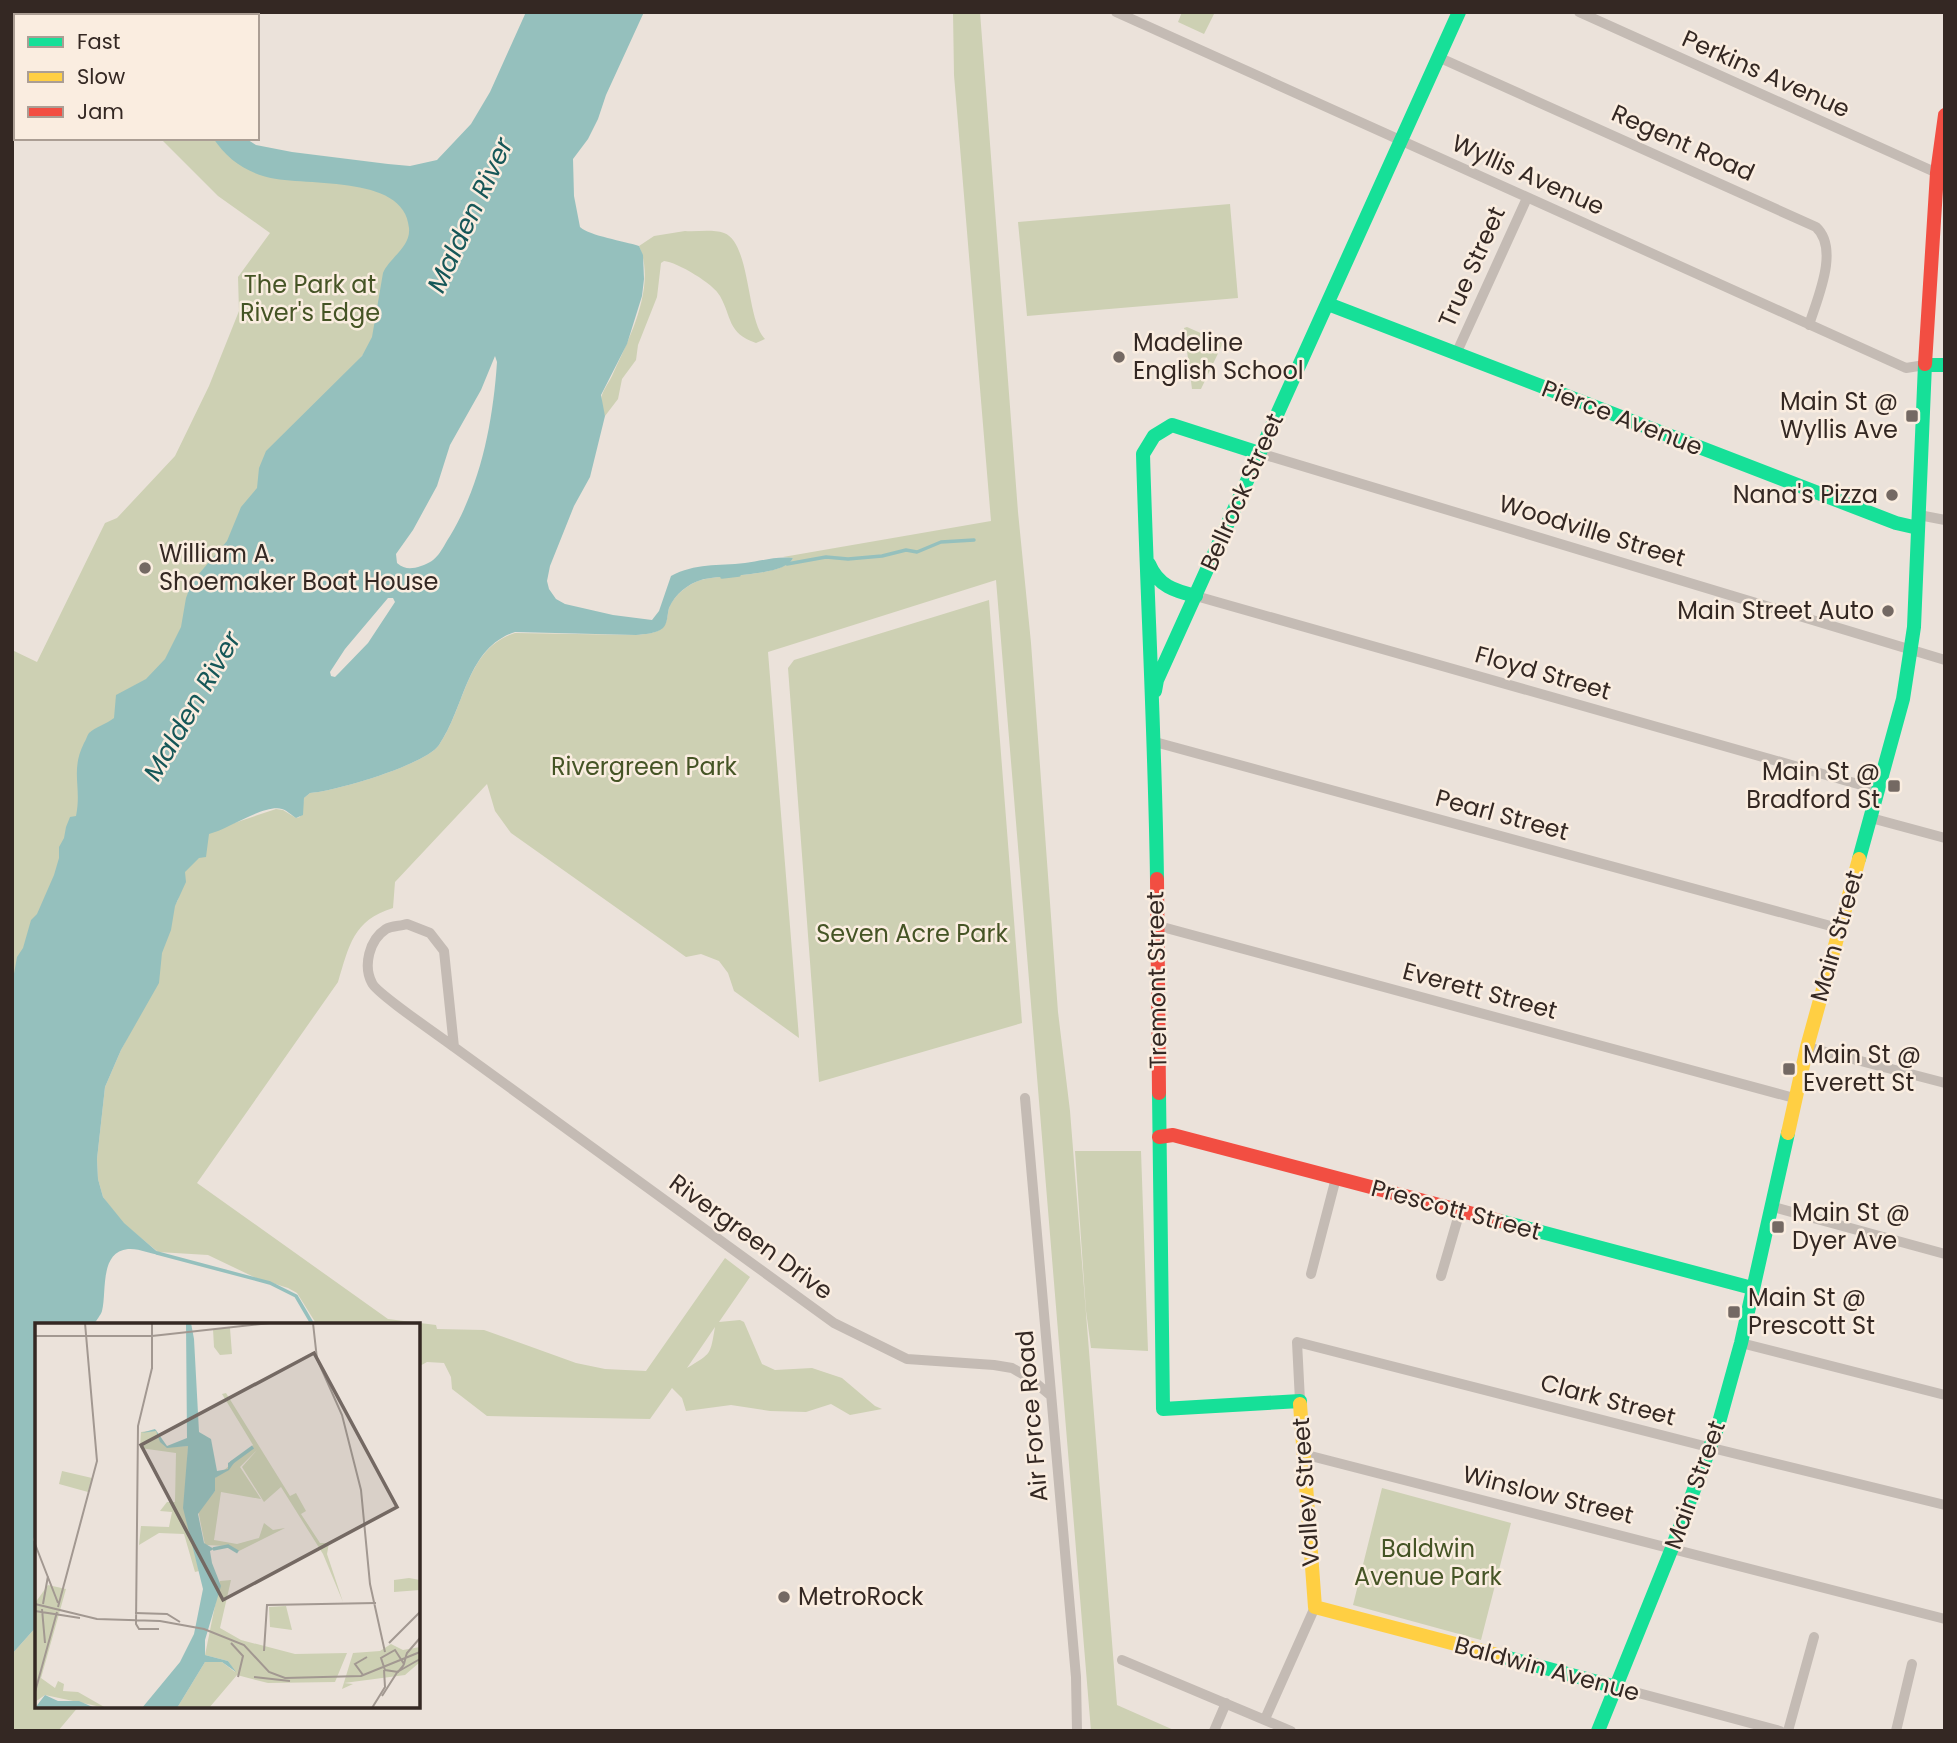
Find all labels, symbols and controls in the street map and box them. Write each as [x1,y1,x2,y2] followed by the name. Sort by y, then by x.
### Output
[14,14,259,140] legend
[1677,22,1855,125] street label: Perkins Avenue
[77,27,120,56] text: Fast
[77,62,125,91] text: Slow
[1606,96,1760,189] street label: Regent Road
[77,97,124,126] text: Jam
[1447,126,1610,223] street label: Wyllis Avenue
[418,131,522,298] water label: Malden River
[1430,201,1513,332] street label: True Street
[240,268,380,329] park label: The Park at River's Edge
[1133,326,1304,387] place label: Madeline English School
[1111,349,1127,365] marker: Madeline English School
[1537,372,1707,463] street label: Pierce Avenue
[1780,385,1898,446] place label: Main St @ Wyllis Ave
[1192,408,1291,576] street label: Bellrock Street
[1904,408,1920,424] marker: Main St @ Wyllis Ave
[1733,478,1878,511] place label: Nana's Pizza
[1495,487,1689,575] street label: Woodville Street
[1884,487,1900,503] marker: Nana's Pizza
[159,537,438,598] place label: William A. Shoemaker Boat House
[137,560,153,576] marker: William A. Shoemaker Boat House
[1677,594,1874,627] place label: Main Street Auto
[1880,603,1896,619] marker: Main Street Auto
[135,624,250,787] water label: Malden River
[1471,637,1615,708] street label: Floyd Street
[551,750,738,783] park label: Rivergreen Park
[1746,755,1880,816] place label: Main St @ Bradford St
[1886,778,1902,794] marker: Main St @ Bradford St
[1432,781,1572,848] street label: Pearl Street
[1802,867,1871,1005] street label: Main Street
[1138,891,1175,1069] street label: Tremont Street
[816,917,1008,950] park label: Seven Acre Park
[1399,954,1561,1027] street label: Everett Street
[1803,1038,1921,1099] place label: Main St @ Everett St
[1781,1061,1797,1077] marker: Main St @ Everett St
[663,1166,840,1307] street label: Rivergreen Drive
[1368,1171,1545,1248] street label: Prescott Street
[1792,1196,1910,1257] place label: Main St @ Dyer Ave
[1770,1219,1786,1235] marker: Main St @ Dyer Ave
[1748,1281,1875,1342] place label: Main St @ Prescott St
[1726,1304,1742,1320] marker: Main St @ Prescott St
[35,1323,420,1708] inset map
[1008,1329,1055,1503] street label: Air Force Road
[1537,1366,1679,1433] street label: Clark Street
[1284,1416,1327,1568] street label: Valley Street
[1656,1416,1733,1554] street label: Main Street
[1459,1457,1637,1532] street label: Winslow Street
[1354,1532,1503,1593] park label: Baldwin Avenue Park
[798,1580,924,1613] place label: MetroRock
[776,1589,792,1605] marker: MetroRock
[1451,1628,1643,1709] street label: Baldwin Avenue

